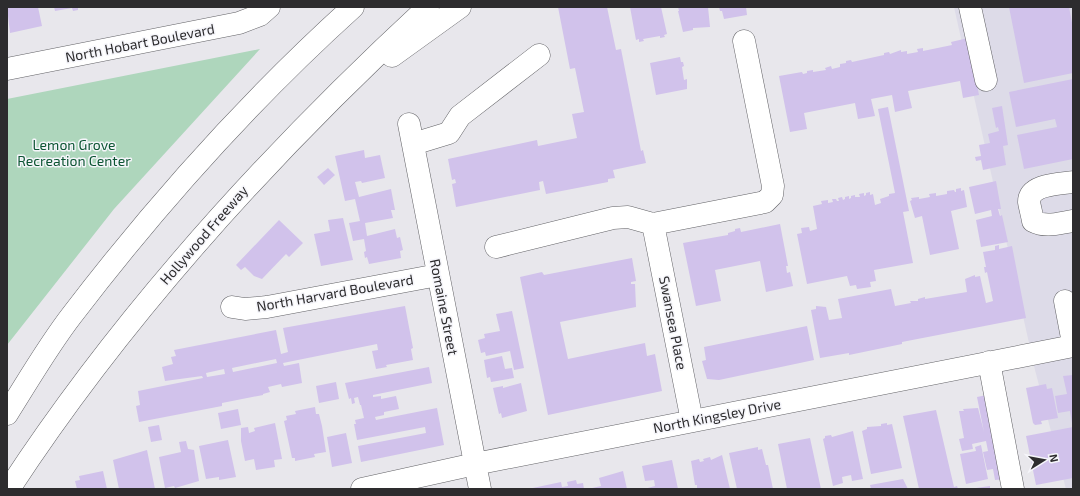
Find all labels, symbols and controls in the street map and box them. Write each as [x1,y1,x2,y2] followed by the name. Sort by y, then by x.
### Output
[64,20,216,65] street label: North Hobart Boulevard
[17,136,131,169] park label: Lemon Grove Recreation Center
[156,181,252,288] street label: Hollywood Freeway
[427,257,462,356] street label: Romaine Street
[255,270,415,315] street label: North Harvard Boulevard
[656,275,691,371] street label: Swansea Place
[652,395,782,436] street label: North Kingsley Drive
[1024,440,1064,480] north arrow
[1047,453,1061,463] text: N

